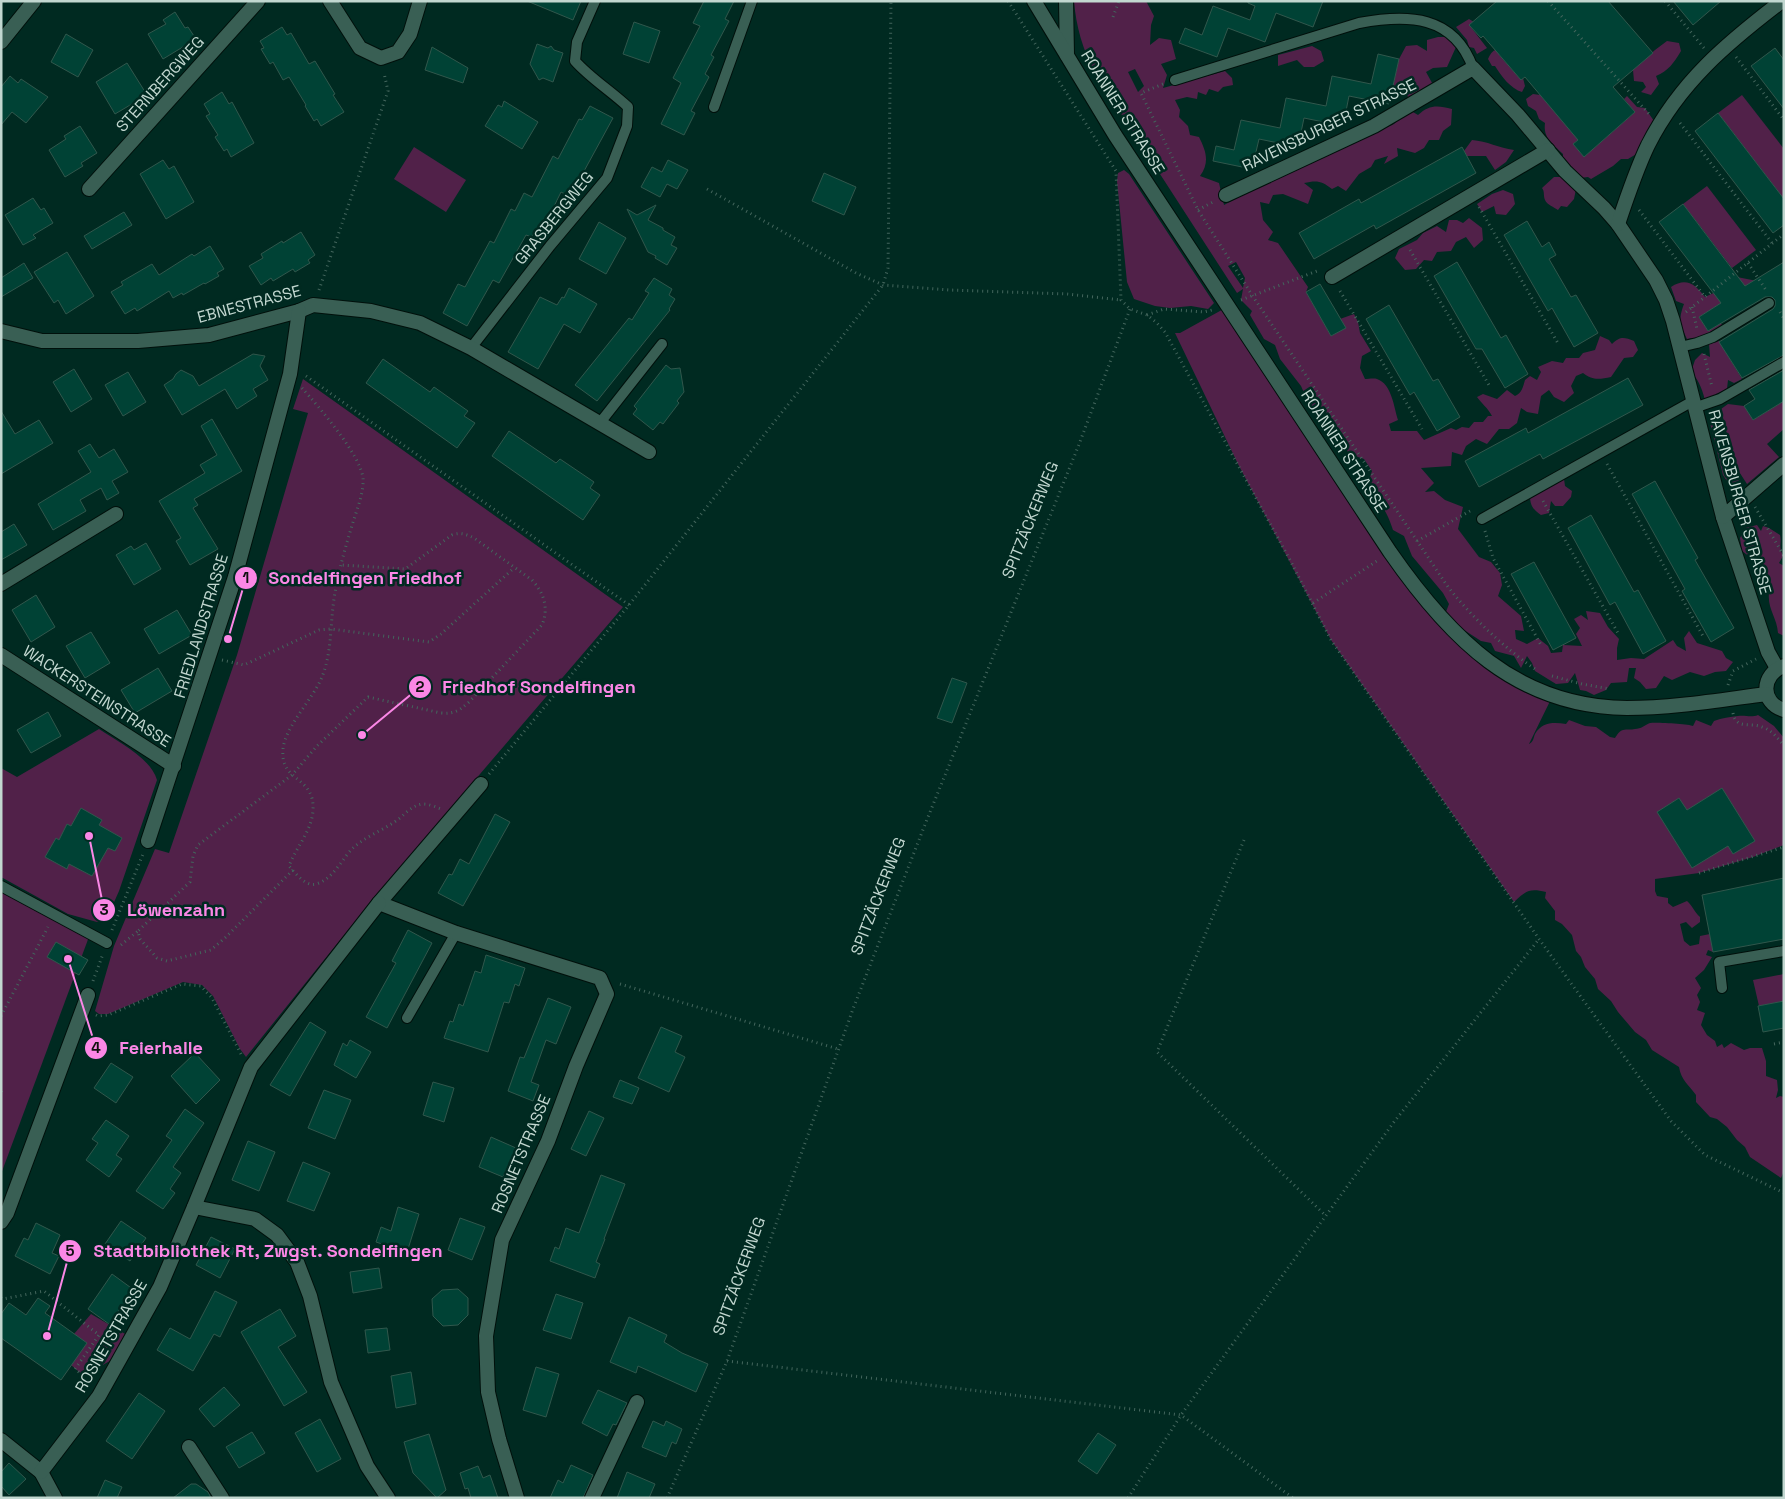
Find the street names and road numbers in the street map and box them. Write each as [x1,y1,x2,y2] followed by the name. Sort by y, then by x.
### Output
[111,32,209,136] street label: STERNBERGWEG
[1076,46,1170,178] street label: ROANNER STRASSE
[1238,74,1420,176] street label: RAVENSBURGER STRASSE
[510,167,598,269] street label: GRASBERGWEG
[195,280,303,328] street label: EBNESTRASSE
[1296,385,1392,517] street label: ROANNER STRASSE
[1704,407,1776,597] street label: RAVENSBURGER STRASSE
[997,458,1063,582] street label: SPITZÄCKERWEG
[169,551,233,701] street label: FRIEDLANDSTRASSE
[19,640,175,752] street label: WACKERSTEINSTRASSE
[846,834,910,958] street label: SPITZÄCKERWEG
[487,1092,555,1216] street label: ROSNETSTRASSE
[708,1214,770,1338] street label: SPITZÄCKERWEG
[70,1276,152,1396] street label: ROSNETSTRASSE

